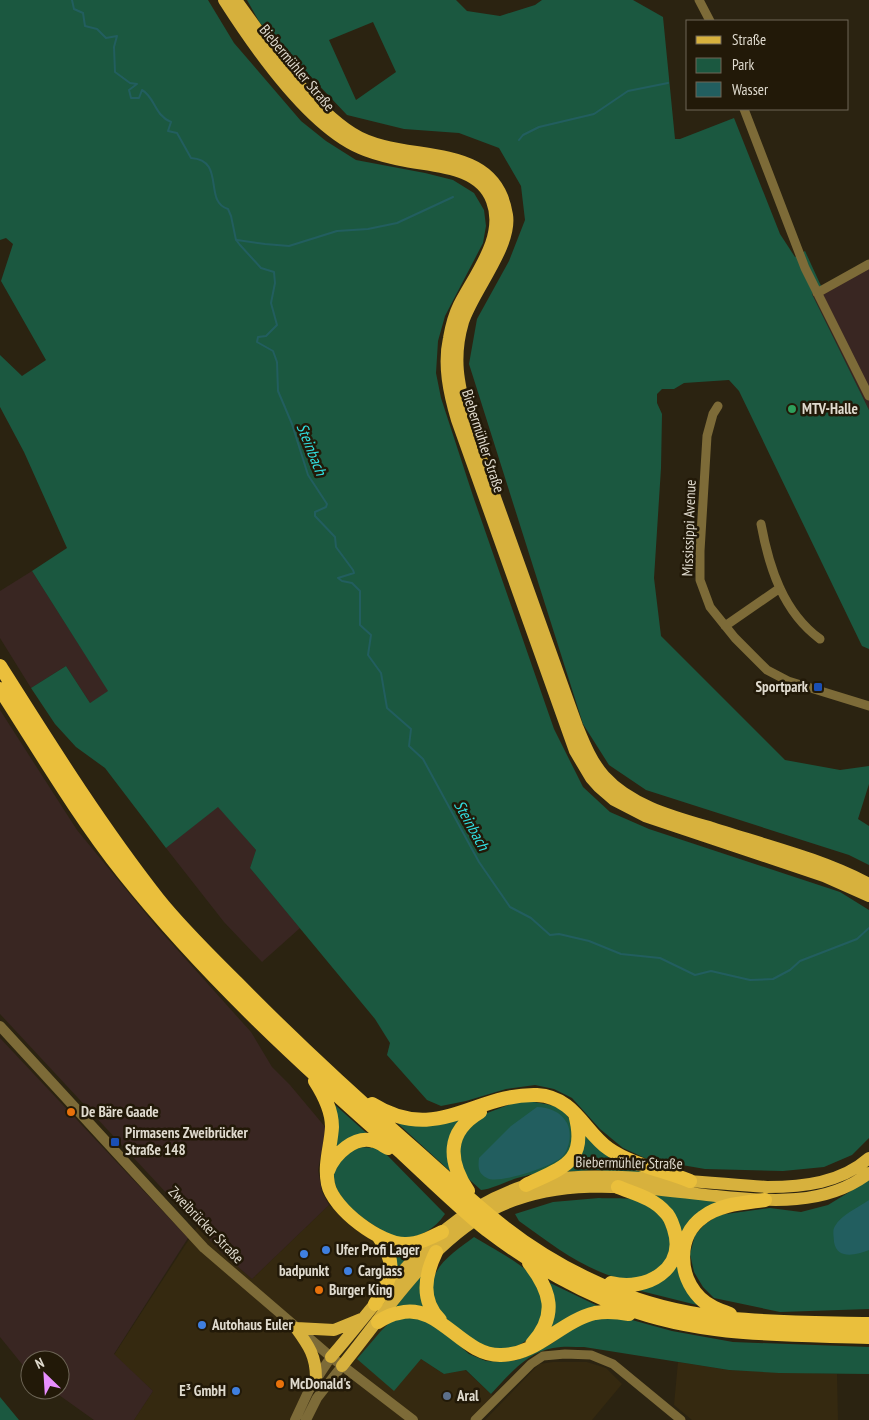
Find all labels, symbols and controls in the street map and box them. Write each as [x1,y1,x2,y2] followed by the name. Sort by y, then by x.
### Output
[256,20,339,115] street label: Biebermühler Straße
[686,20,849,110] legend
[732,30,766,49] text: Straße
[732,55,754,74] text: Park
[732,80,769,99] text: Wasser
[458,387,509,495] street label: Biebermühler Straße
[802,399,858,418] place label: MTV-Halle
[786,403,798,415] marker: MTV-Halle
[293,420,332,479] water label: Steinbach
[677,479,700,577] street label: Mississippi Avenue
[755,677,809,696] place label: Sportpark
[812,681,824,693] marker: Sportpark
[450,796,494,854] water label: Steinbach
[81,1102,159,1121] place label: De Bäre Gaade
[65,1106,77,1118] marker: De Bäre Gaade
[125,1123,248,1159] place label: Pirmasens Zweibrücker Straße 148
[109,1136,121,1148] marker: Pirmasens Zweibrücker Straße 148
[575,1152,683,1173] street label: Biebermühler Straße
[165,1182,248,1267] street label: Zweibrücker Straße
[336,1240,420,1259] place label: Ufer Profi Lager
[320,1244,332,1256] marker: Ufer Profi Lager
[298,1248,310,1260] marker: badpunkt
[279,1261,330,1280] place label: badpunkt
[358,1261,402,1280] place label: Carglass
[342,1265,354,1277] marker: Carglass
[329,1280,393,1299] place label: Burger King
[313,1284,325,1296] marker: Burger King
[211,1315,293,1334] place label: Autohaus Euler
[196,1319,208,1331] marker: Autohaus Euler
[20,1350,70,1400] north arrow
[32,1353,47,1373] text: N
[290,1374,351,1393] place label: McDonald's
[274,1378,286,1390] marker: McDonald's
[179,1381,226,1400] place label: E³ GmbH
[230,1385,242,1397] marker: E³ GmbH
[456,1386,479,1405] place label: Aral
[441,1390,453,1402] marker: Aral

